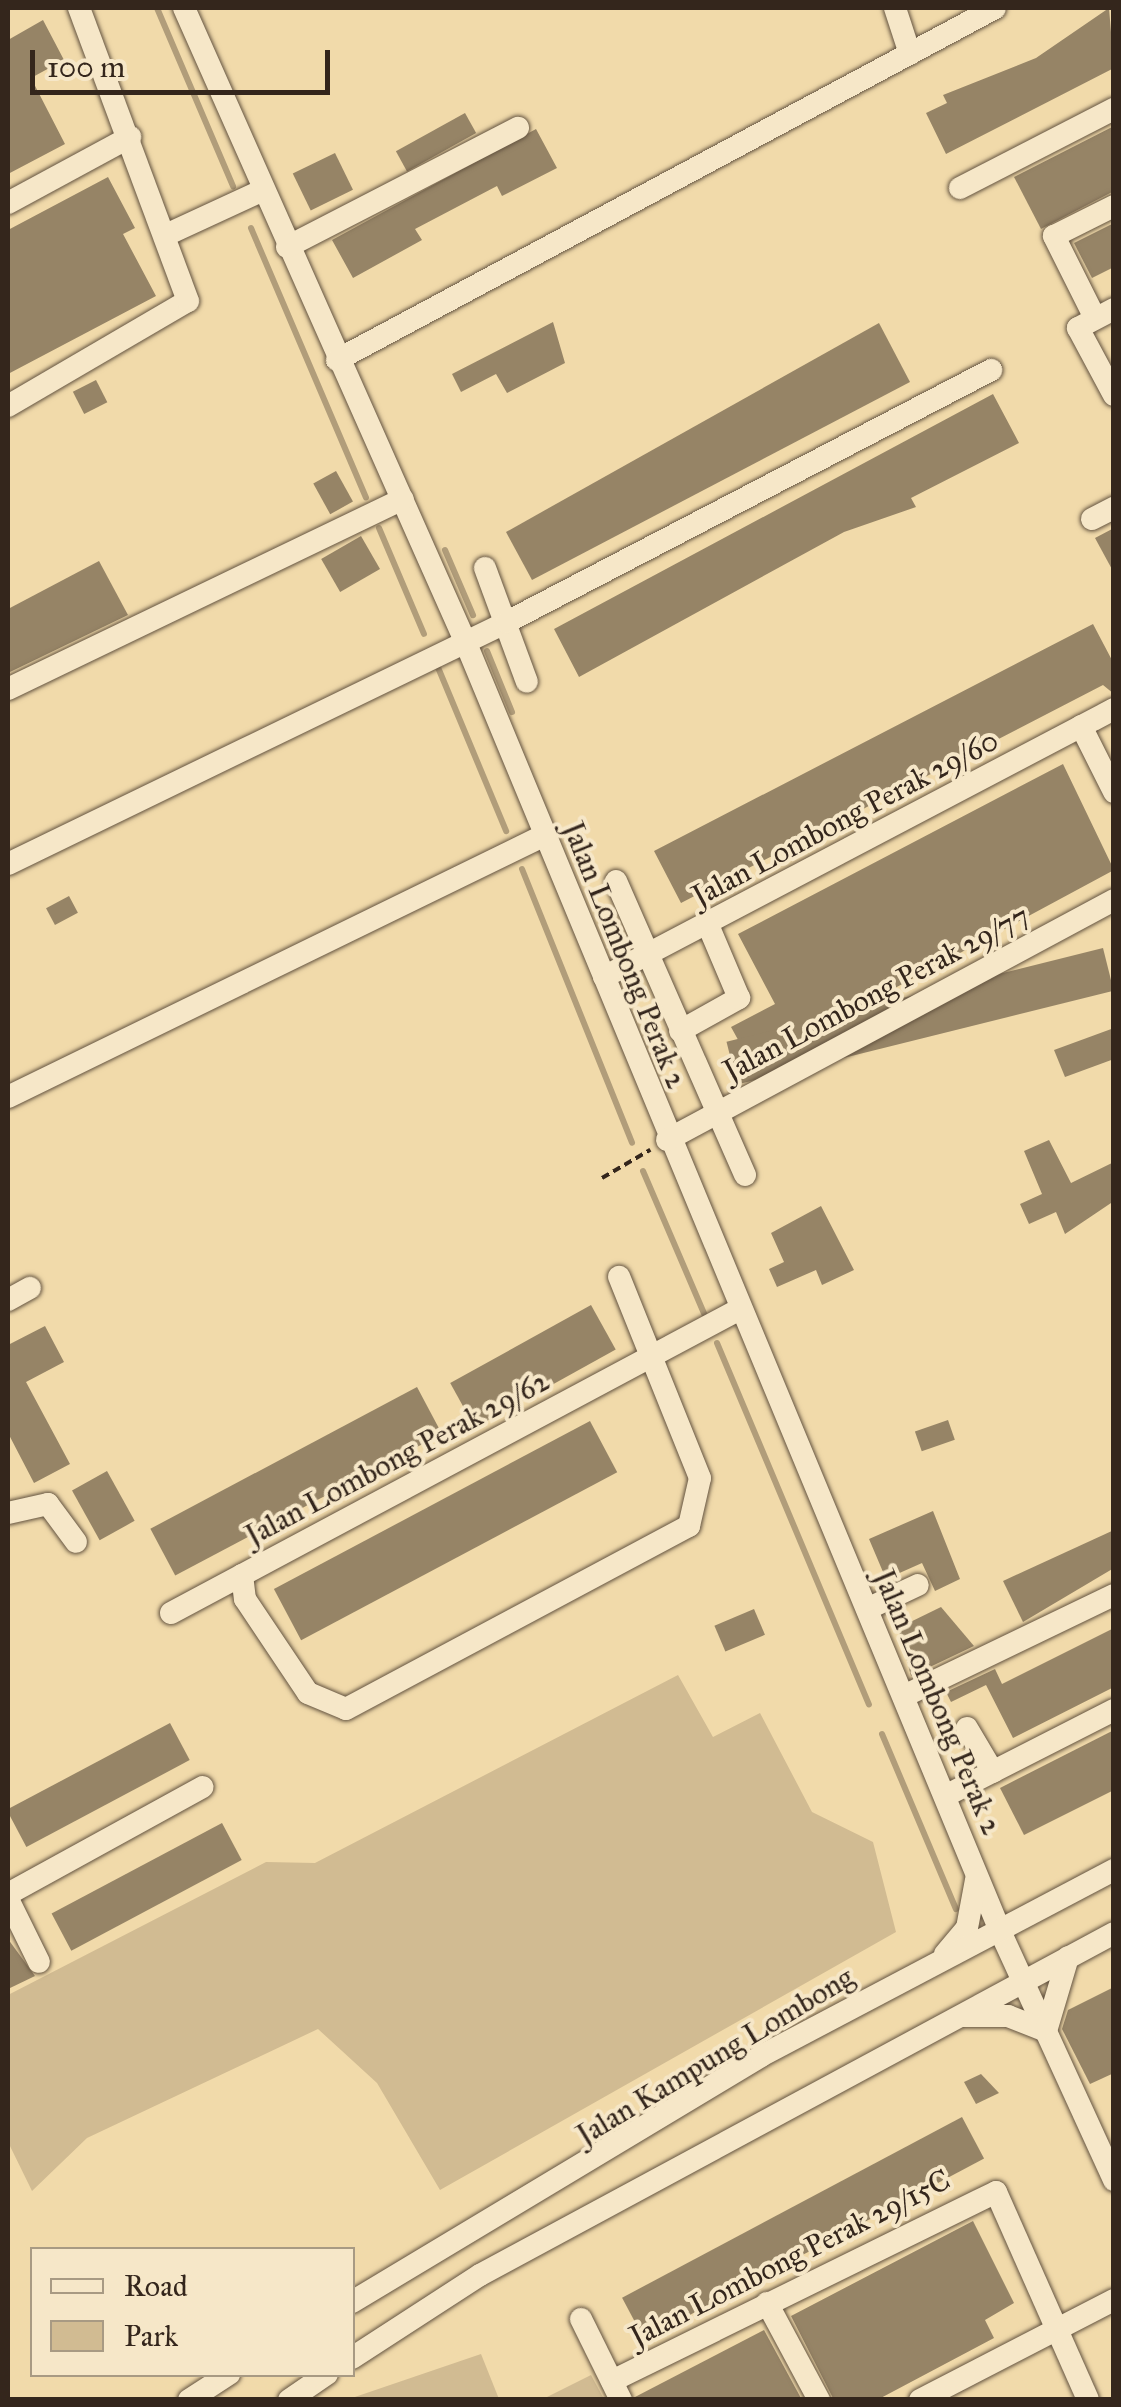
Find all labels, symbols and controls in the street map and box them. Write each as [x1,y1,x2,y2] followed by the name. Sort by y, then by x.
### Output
[35,30,335,92] scale bar
[47,49,125,85] text: 100 m
[686,722,1004,914] street label: Jalan Lombong Perak 29/60
[555,816,695,1094] street label: Jalan Lombong Perak 2
[717,897,1035,1089] street label: Jalan Lombong Perak 29/77
[239,1363,555,1553] street label: Jalan Lombong Perak 29/62
[866,1564,1010,1840] street label: Jalan Lombong Perak 2
[570,1959,860,2153] street label: Jalan Kampung Lombong
[624,2161,956,2355] street label: Jalan Lombong Perak 29/15C
[30,2247,355,2377] legend
[124,2268,188,2304] text: Road
[124,2318,178,2354] text: Park

